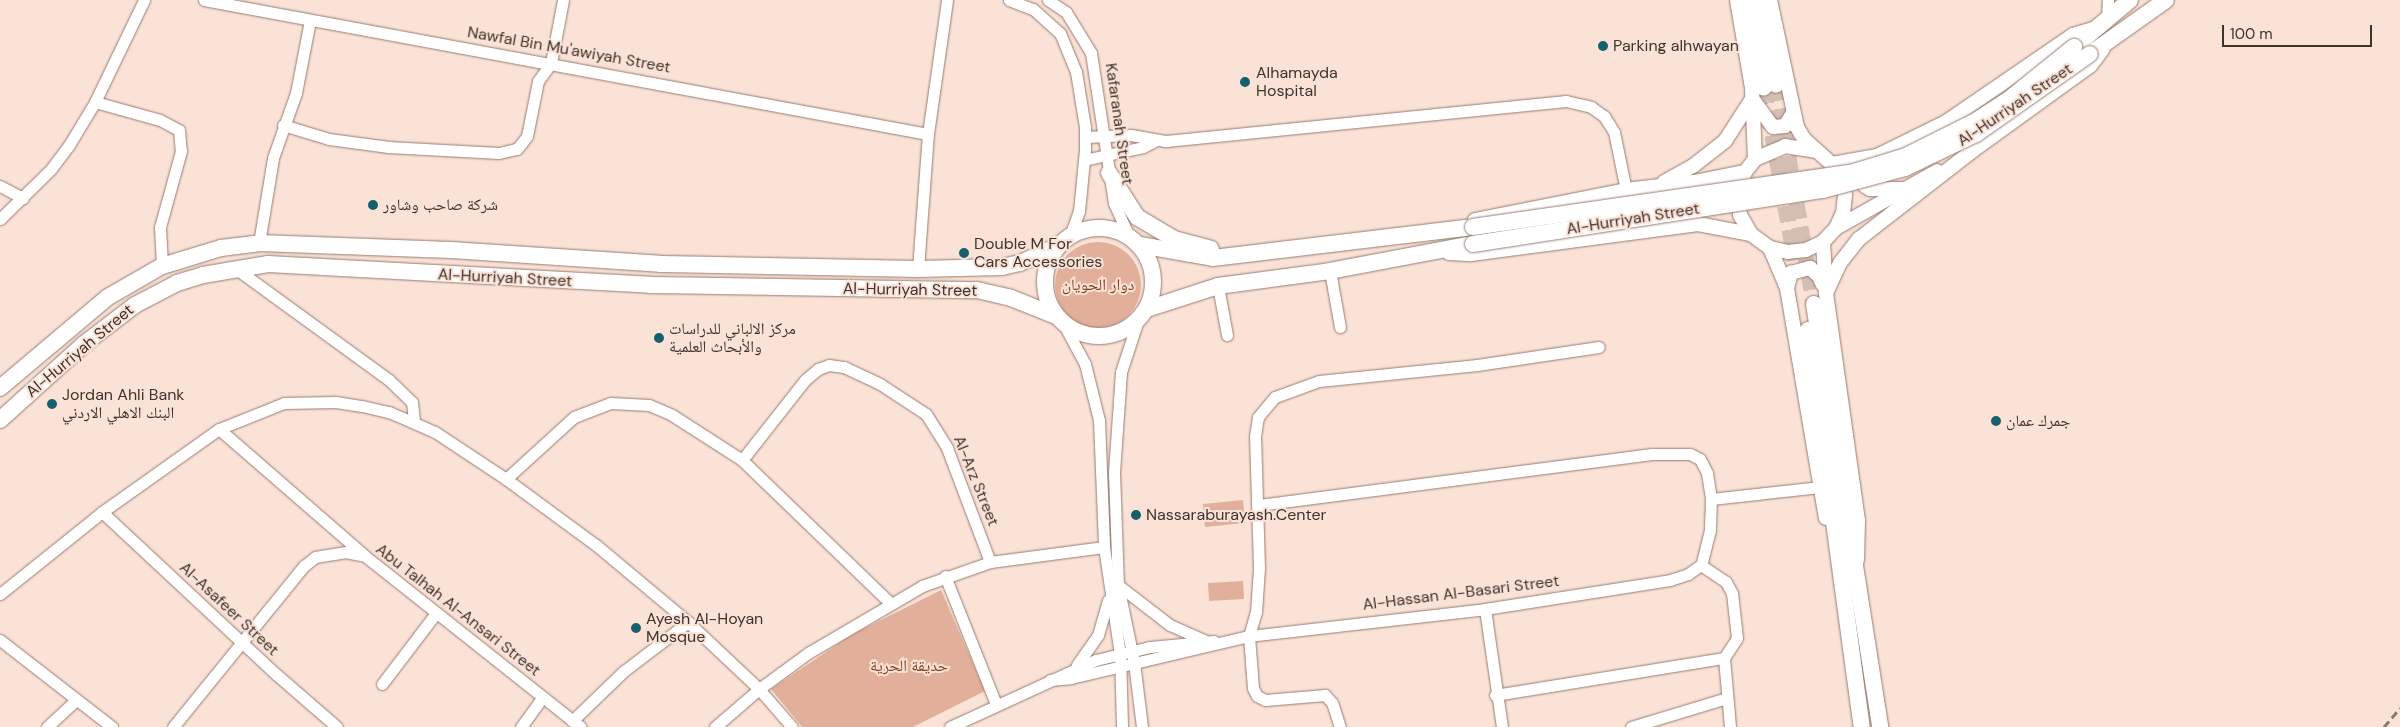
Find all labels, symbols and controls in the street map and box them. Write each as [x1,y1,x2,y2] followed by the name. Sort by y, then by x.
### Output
[2225,15,2375,47] scale bar
[466,23,672,77] street label: Nawfal Bin Mu'awiyah Street
[2230,24,2273,44] text: 100 m
[1613,36,1739,56] place label: Parking alhwayan
[1597,40,1609,52] marker: Parking alhwayan
[1954,59,2076,151] street label: Al-Hurriyah Street
[1101,62,1137,186] street label: Kafaranah Street
[1256,63,1338,101] place label: Alhamayda Hospital
[1238,75,1252,89] marker: Alhamayda Hospital
[383,195,498,215] place label: شركة صاحب وشاور
[367,199,379,211] marker: شركة صاحب وشاور
[1565,199,1701,239] street label: Al-Hurriyah Street
[974,234,1102,272] place label: Double M For Cars Accessories
[958,247,970,259] marker: Double M For Cars Accessories
[437,265,573,291] street label: Al-Hurriyah Street
[1062,275,1134,295] park label: دوار الحويان
[843,279,977,301] street label: Al-Hurriyah Street
[22,300,138,402] street label: Al-Hurriyah Street
[669,319,796,357] place label: مركز الالباني للدراسات والأبحاث العلمية
[653,332,665,344] marker: مركز الالباني للدراسات والأبحاث العلمية
[62,385,184,423] place label: Jordan Ahli Bank البنك الاهلي الاردني
[46,398,58,410] marker: Jordan Ahli Bank البنك الاهلي الاردني
[2006,411,2071,431] place label: جمرك عمان
[1990,415,2002,427] marker: جمرك عمان
[949,433,1003,529] street label: Al-Arz Street
[1146,505,1327,525] place label: Nassaraburayash.Center
[1130,509,1142,521] marker: Nassaraburayash.Center
[372,540,544,680] street label: Abu Talhah Al-Ansari Street
[175,558,283,660] street label: Al-Asafeer Street
[1362,571,1560,615] street label: Al-Hassan Al-Basari Street
[646,609,763,647] place label: Ayesh Al-Hoyan Mosque
[630,622,642,634] marker: Ayesh Al-Hoyan Mosque
[870,656,948,676] park label: حديقة الحرية

